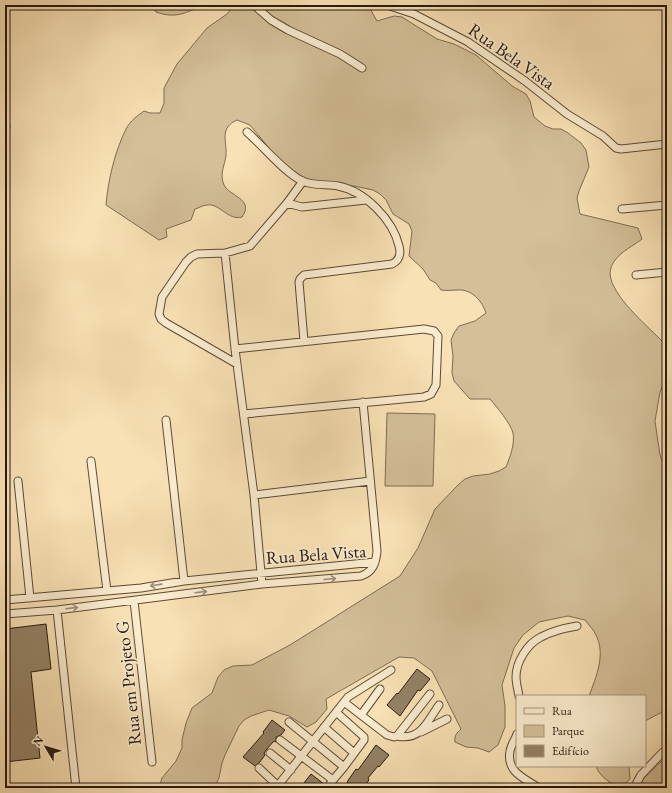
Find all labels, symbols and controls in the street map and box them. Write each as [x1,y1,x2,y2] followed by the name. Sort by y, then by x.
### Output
[464,18,560,95] street label: Rua Bela Vista
[265,539,368,569] street label: Rua Bela Vista
[323,575,336,582] one-way arrow
[150,581,163,589] one-way arrow
[194,589,207,596] one-way arrow
[65,605,78,612] one-way arrow
[110,620,146,746] street label: Rua em Projeto G
[516,695,646,767] legend
[552,703,572,719] text: Rua
[552,723,584,739] text: Parque
[26,727,66,767] north arrow
[30,733,46,749] text: N
[552,743,589,759] text: Edifício

